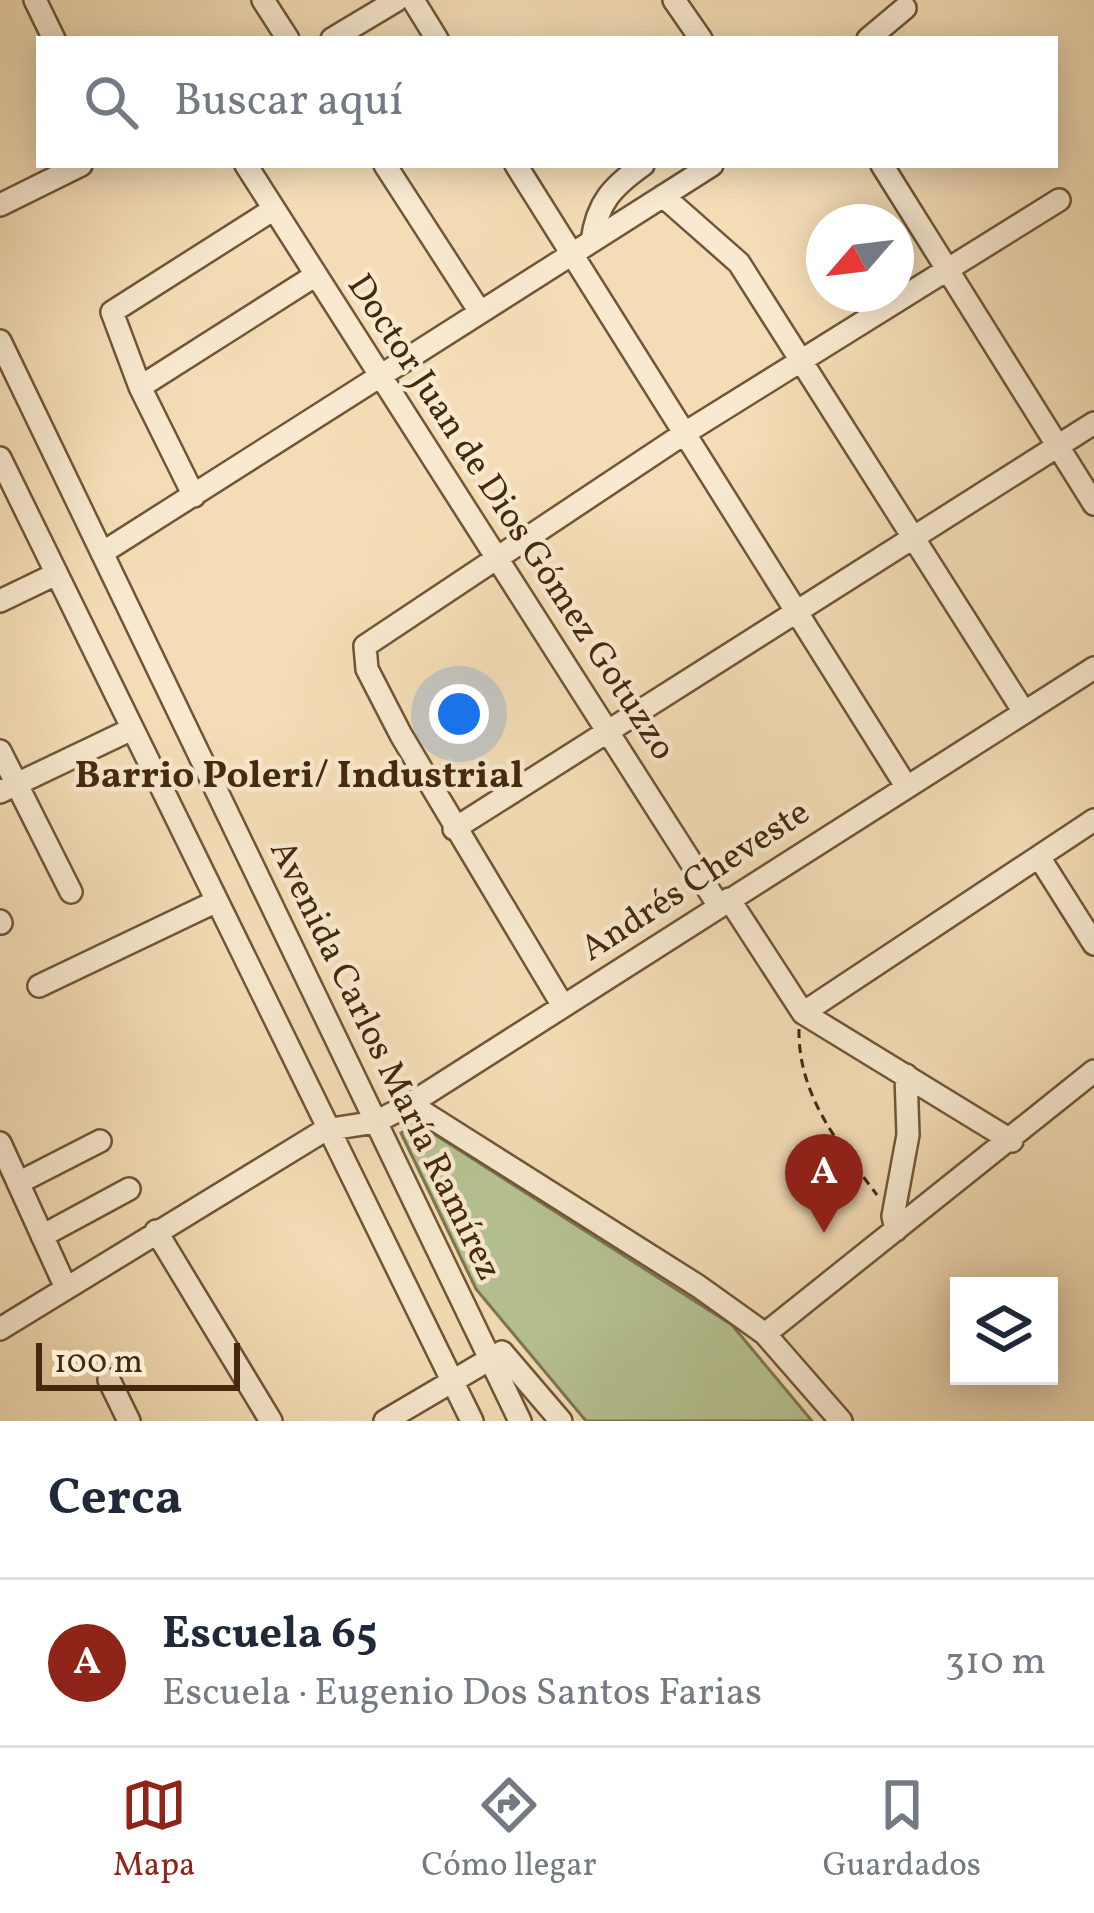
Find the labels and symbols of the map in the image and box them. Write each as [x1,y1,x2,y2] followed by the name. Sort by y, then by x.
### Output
[806,204,914,312] north arrow
[334,265,686,771] street label: Doctor Juan de Dios Gómez Gotuzzo
[429,684,489,744] your location
[75,750,523,804] district label: Barrio Poleri/ Industrial
[572,789,820,975] street label: Andrés Cheveste
[256,833,512,1289] street label: Avenida Carlos María Ramírez
[785,1134,863,1233] pin: A
[36,1337,240,1390] scale bar

